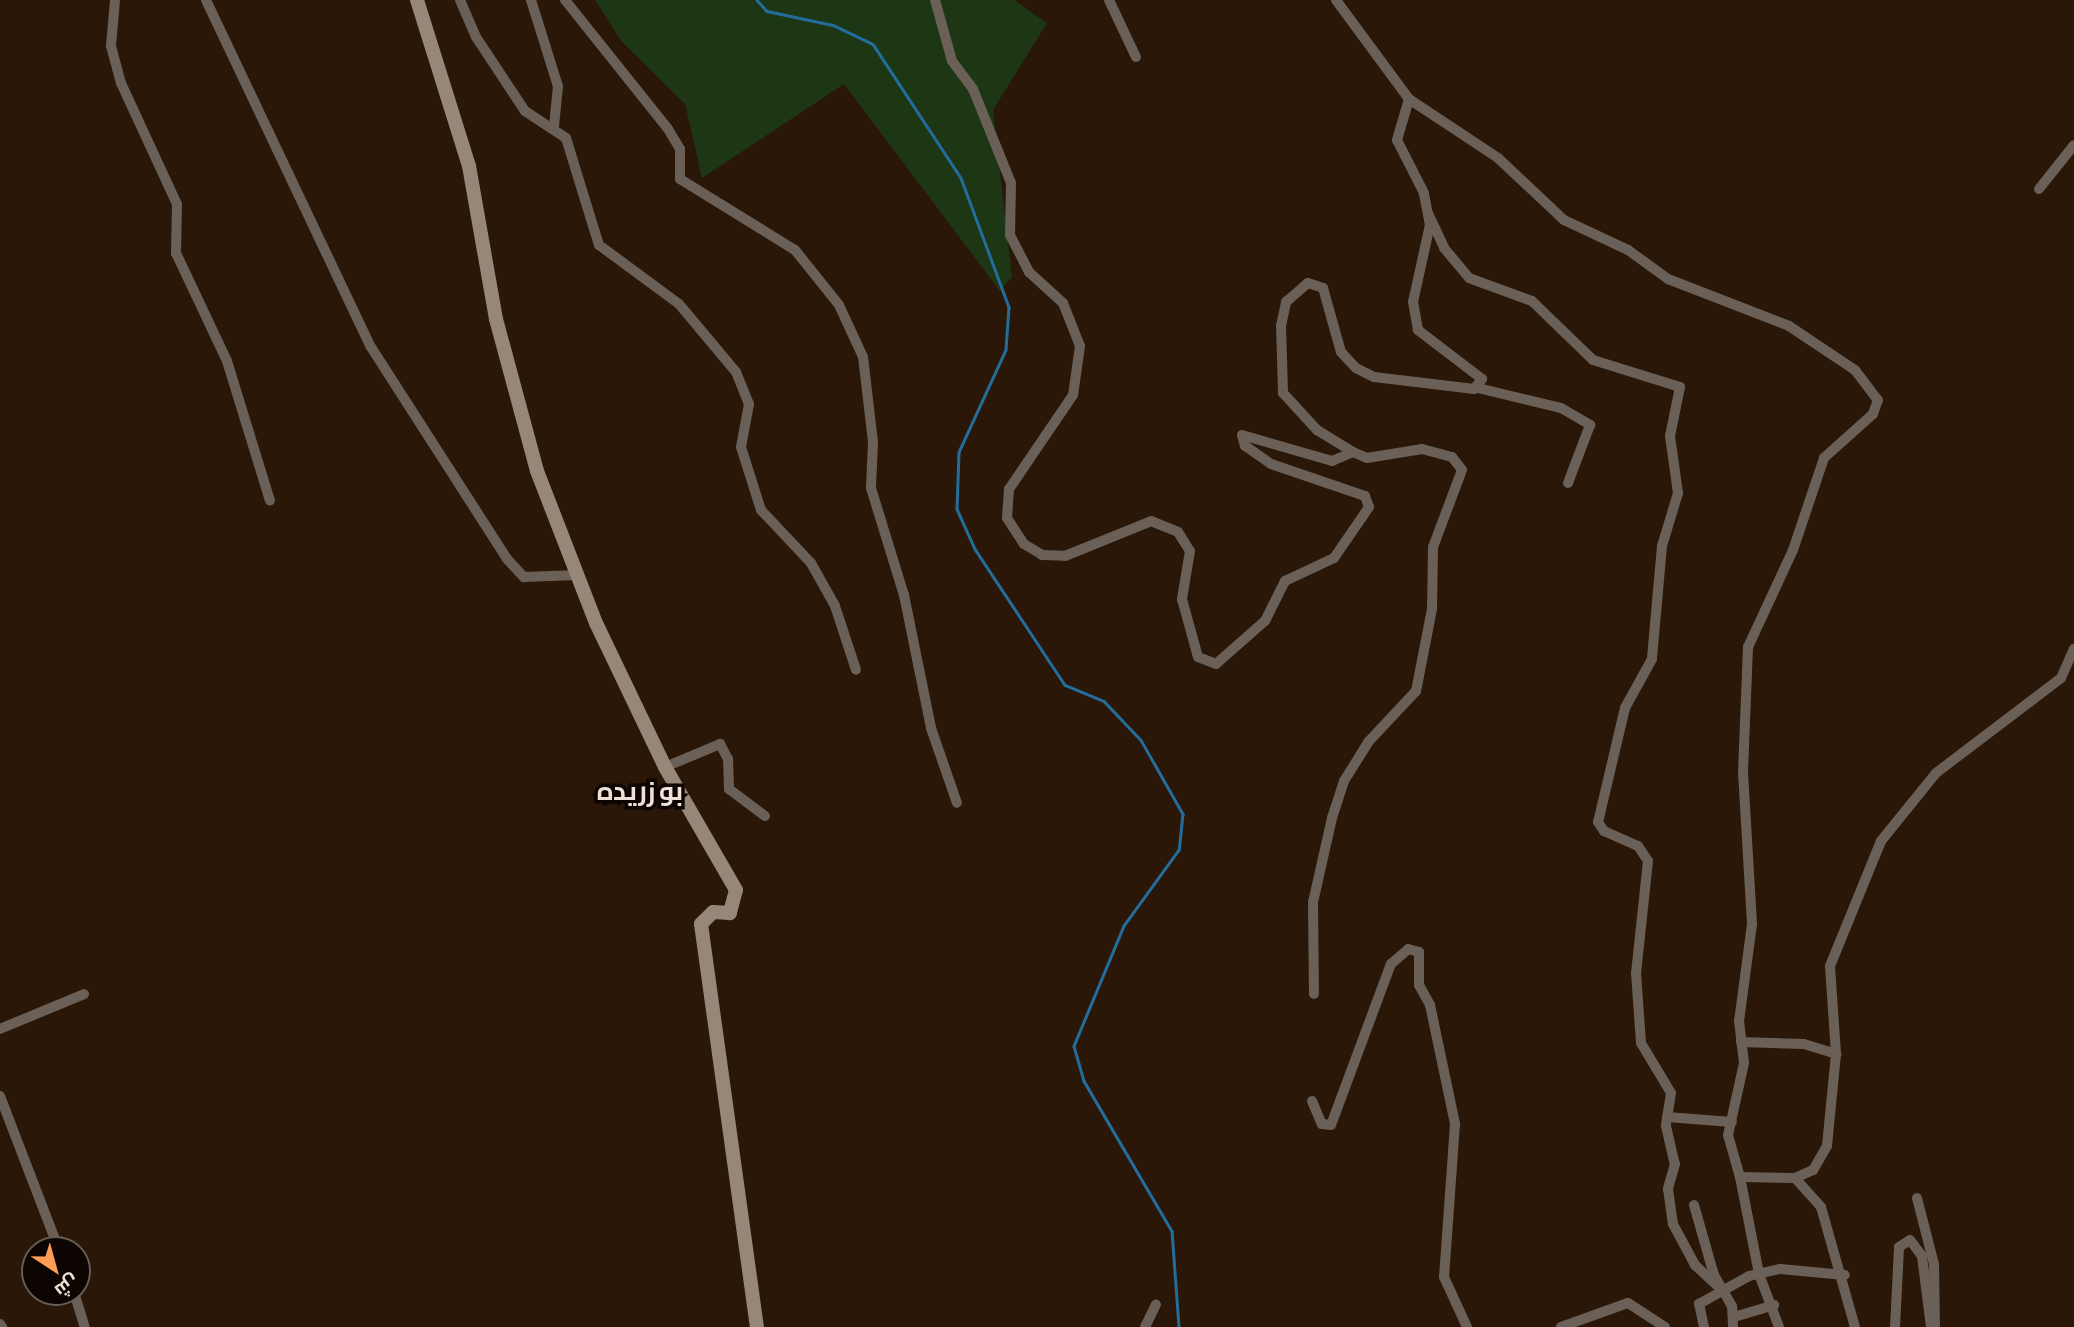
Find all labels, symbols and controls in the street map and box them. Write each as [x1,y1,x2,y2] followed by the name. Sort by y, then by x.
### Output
[597,776,683,808] district label: بو زريده
[21,1236,91,1306] north arrow
[51,1270,84,1302] text: ش

